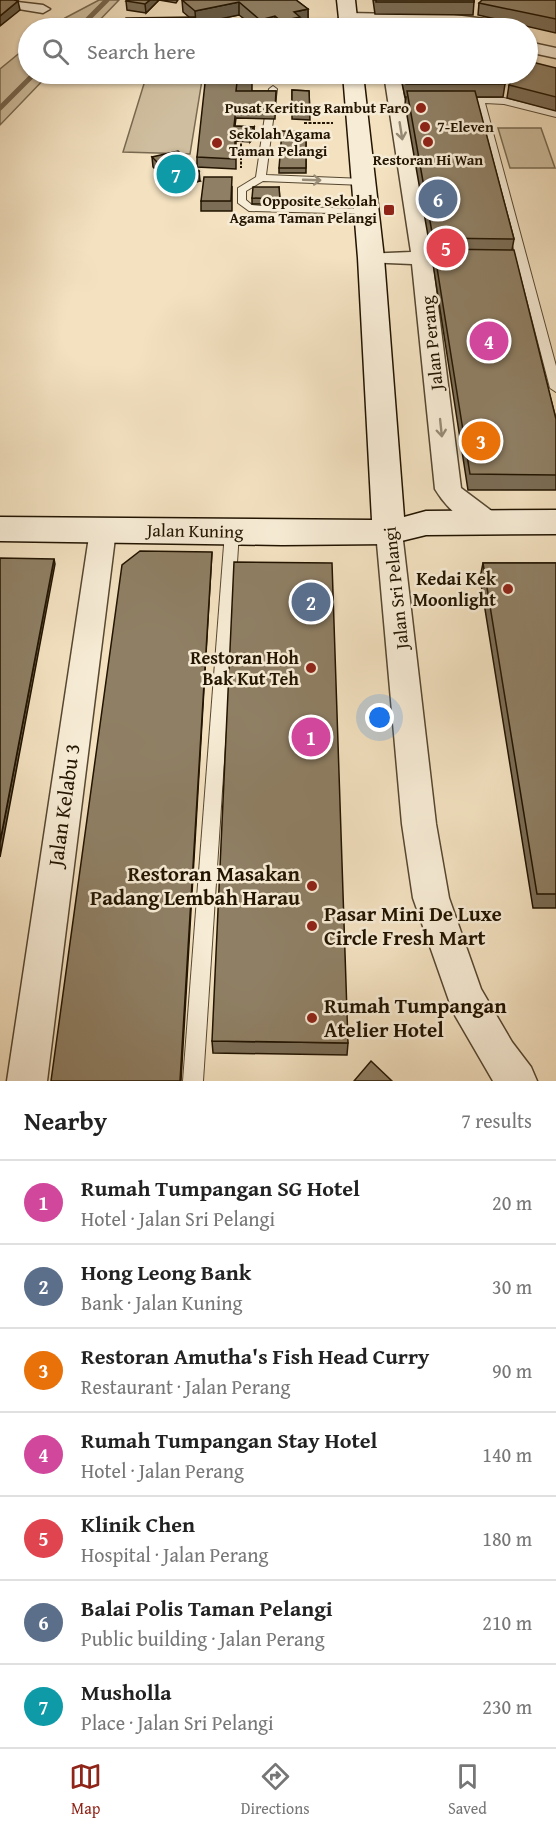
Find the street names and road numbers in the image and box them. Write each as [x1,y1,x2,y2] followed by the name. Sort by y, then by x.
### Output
[413,294,450,394] street label: Jalan Perang
[145,516,243,545] street label: Jalan Kuning
[376,526,416,653] street label: Jalan Sri Pelangi
[39,741,87,871] street label: Jalan Kelabu 3

